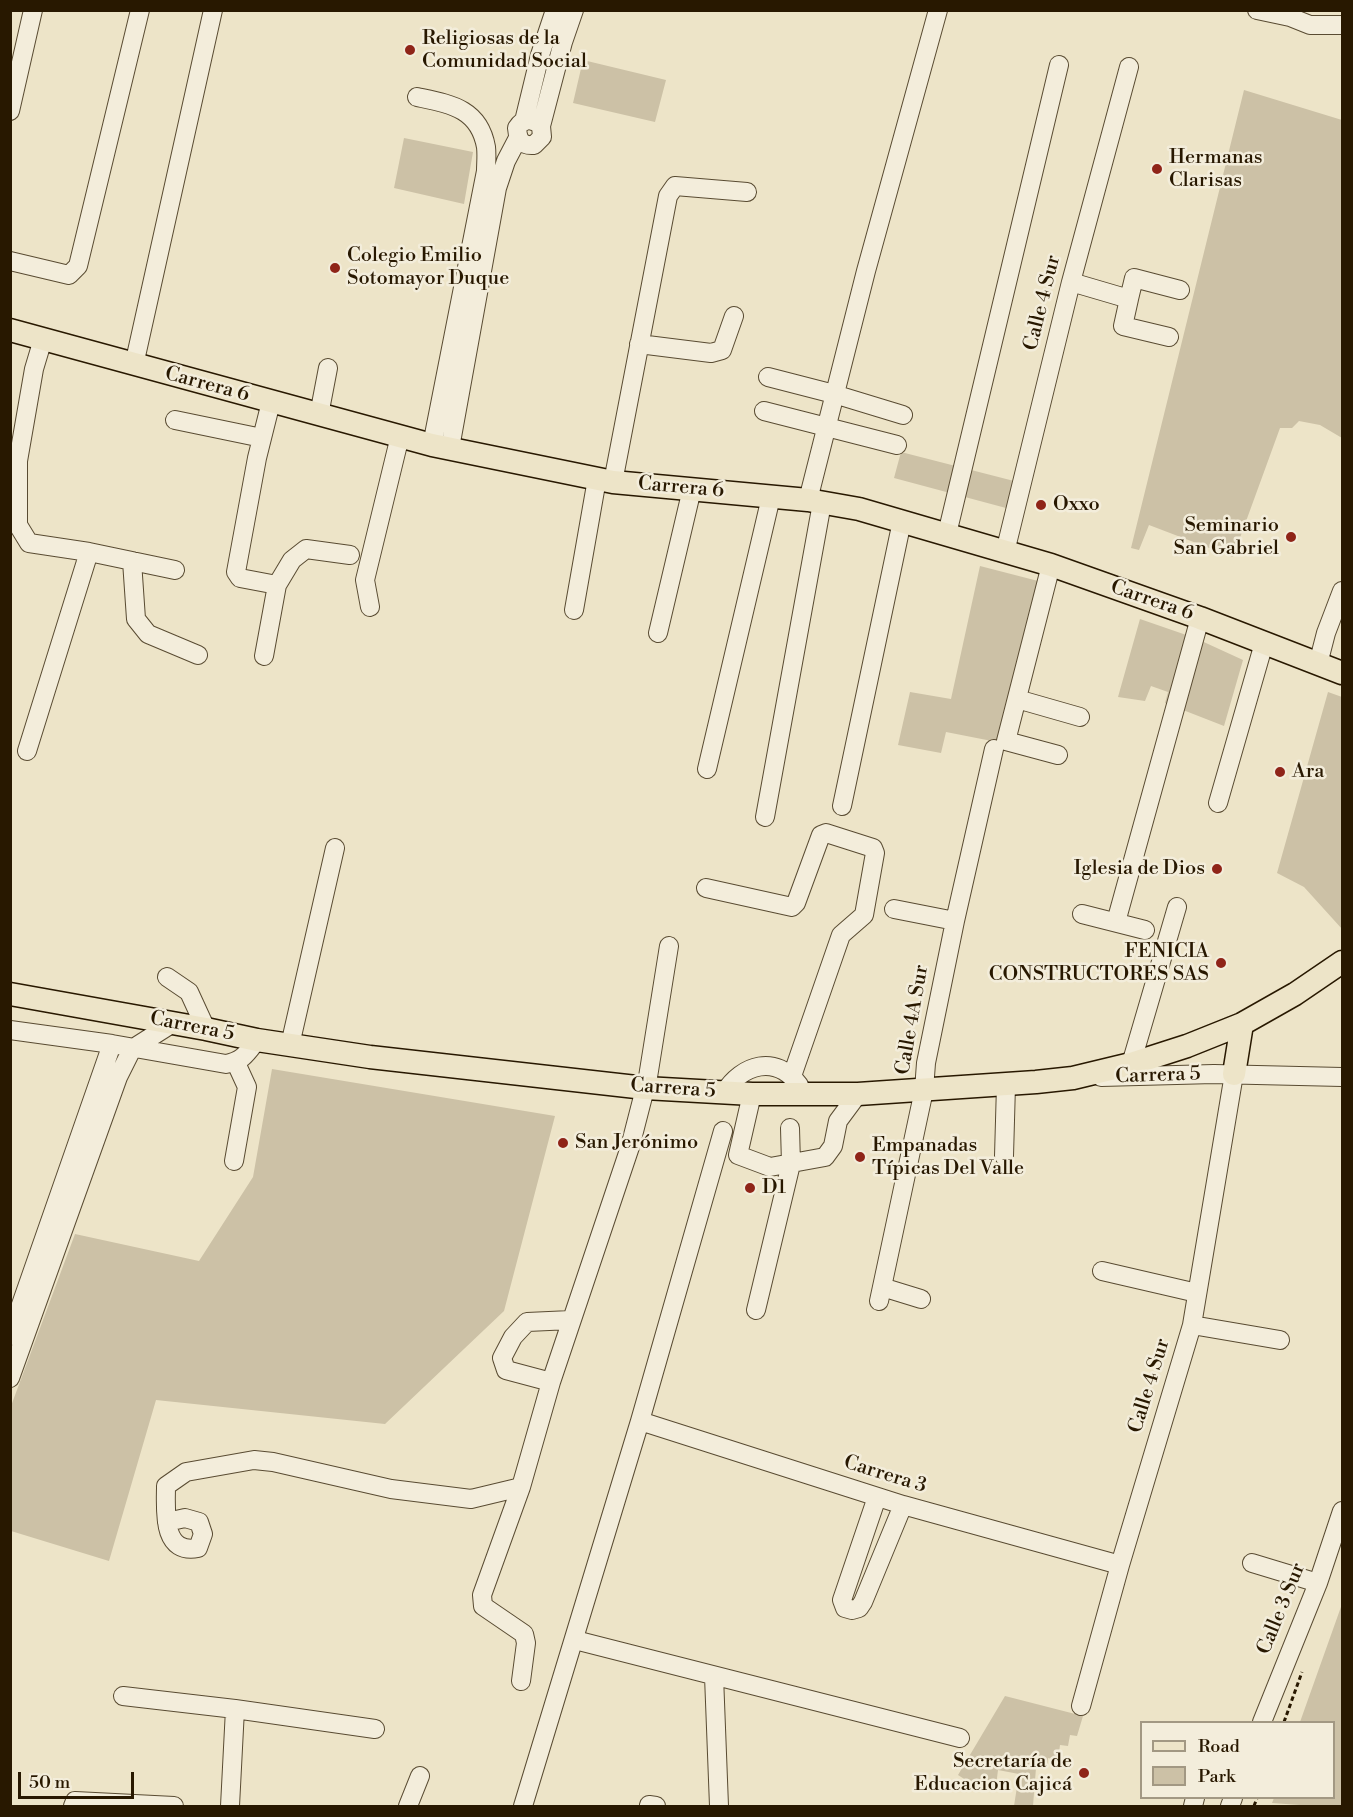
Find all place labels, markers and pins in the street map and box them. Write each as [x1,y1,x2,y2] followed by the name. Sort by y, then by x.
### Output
[422,27,587,74] place label: Religiosas de la Comunidad Social
[403,43,417,57] marker: Religiosas de la Comunidad Social
[1169,146,1263,193] place label: Hermanas Clarisas
[1150,162,1164,176] marker: Hermanas Clarisas
[347,244,509,291] place label: Colegio Emilio Sotomayor Duque
[328,261,342,275] marker: Colegio Emilio Sotomayor Duque
[1053,493,1100,517] place label: Oxxo
[1034,498,1048,512] marker: Oxxo
[1173,514,1279,561] place label: Seminario San Gabriel
[1284,530,1298,544] marker: Seminario San Gabriel
[1292,760,1324,784] place label: Ara
[1273,765,1287,779] marker: Ara
[1074,857,1205,881] place label: Iglesia de Dios
[1210,862,1224,876] marker: Iglesia de Dios
[989,940,1209,987] place label: FENICIA CONSTRUCTORES SAS
[1214,956,1228,970] marker: FENICIA CONSTRUCTORES SAS
[575,1131,698,1155] place label: San Jerónimo
[872,1134,1024,1181] place label: Empanadas Típicas Del Valle
[556,1136,570,1150] marker: San Jerónimo
[853,1150,867,1164] marker: Empanadas Típicas Del Valle
[762,1176,786,1200] place label: D1
[743,1181,757,1195] marker: D1
[914,1750,1072,1797] place label: Secretaría de Educacion Cajicá
[1077,1766,1091,1780] marker: Secretaría de Educacion Cajicá

